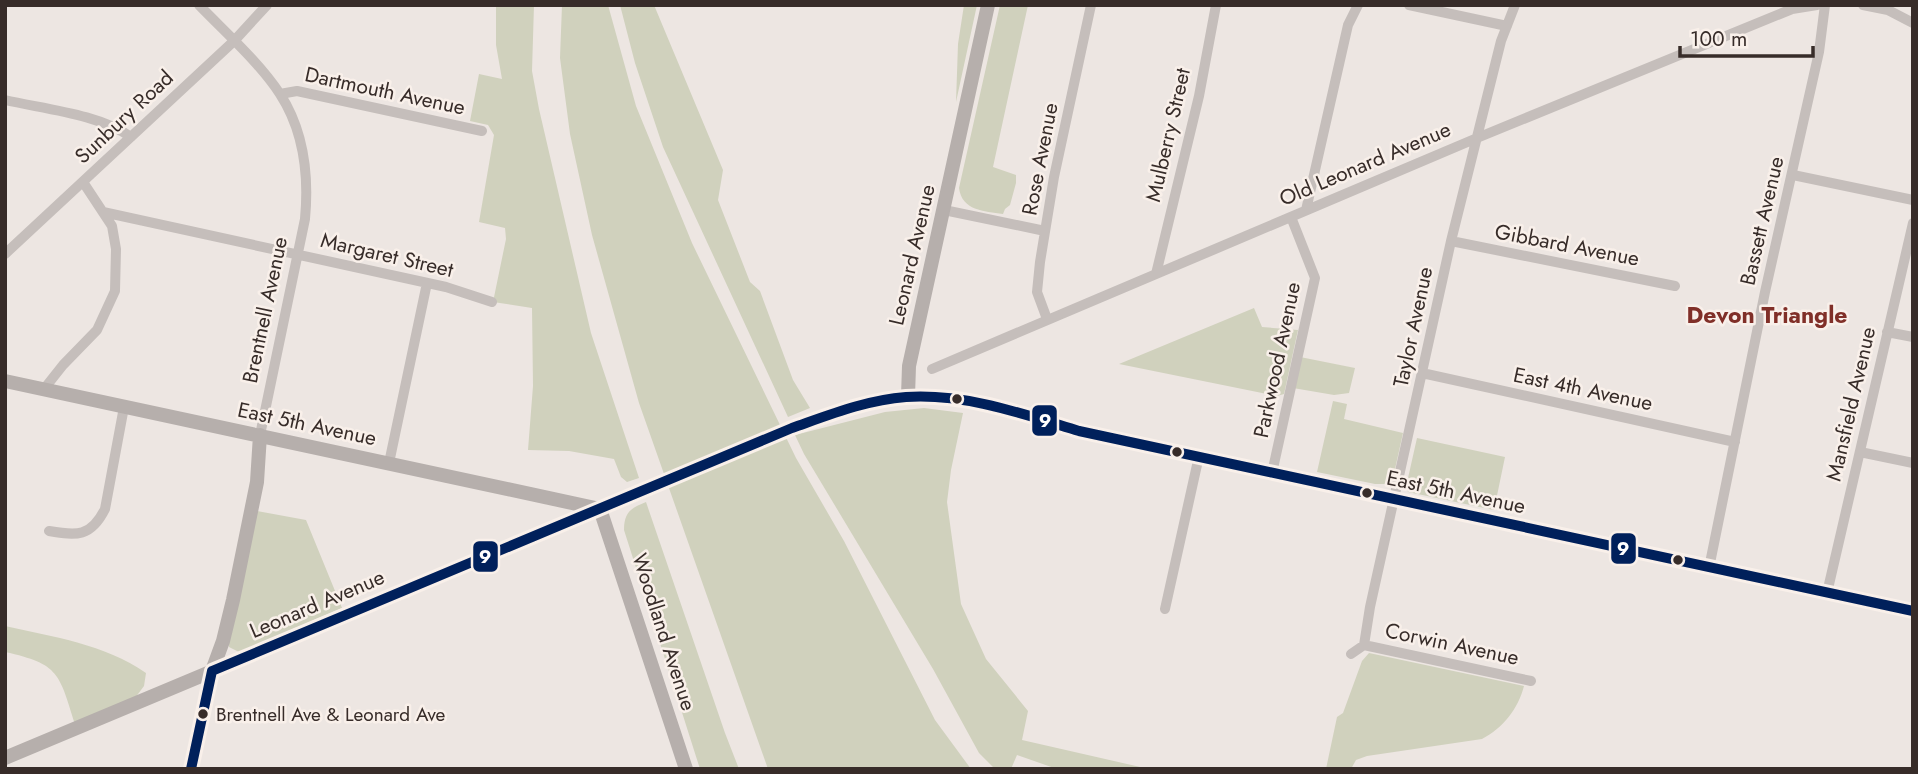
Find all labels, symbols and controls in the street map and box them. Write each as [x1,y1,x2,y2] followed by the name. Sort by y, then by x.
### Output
[1680,14,1813,58] scale bar
[1690,24,1747,54] text: 100 m
[302,59,468,123] street label: Dartmouth Avenue
[68,63,180,171] street label: Sunbury Road
[1138,65,1198,205] street label: Mulberry Street
[1014,100,1066,218] street label: Rose Avenue
[1275,114,1455,214] street label: Old Leonard Avenue
[1733,153,1791,288] street label: Bassett Avenue
[881,181,943,328] street label: Leonard Avenue
[1492,216,1642,274] street label: Gibbard Avenue
[318,225,456,285] street label: Margaret Street
[235,234,295,386] street label: Brentnell Avenue
[1386,264,1440,390] street label: Taylor Avenue
[1246,279,1308,441] street label: Parkwood Avenue
[1686,298,1848,332] district label: Devon Triangle
[1819,324,1883,484] street label: Mansfield Avenue
[1511,360,1655,418] street label: East 4th Avenue
[950,392,964,406] unlabelled marker
[235,395,379,453] street label: East 5th Avenue
[1031,404,1058,437] line badge: 9
[1039,407,1051,434] text: 9
[1170,445,1184,459] unlabelled marker
[1384,463,1528,521] street label: East 5th Avenue
[1360,486,1374,500] unlabelled marker
[1610,532,1637,565] line badge: 9
[1617,535,1629,562] text: 9
[472,540,499,573] line badge: 9
[479,543,491,570] text: 9
[624,550,704,715] street label: Woodland Avenue
[1671,553,1685,567] unlabelled marker
[245,562,389,646] street label: Leonard Avenue
[1382,615,1522,673] street label: Corwin Avenue
[216,701,446,728] place label: Brentnell Ave & Leonard Ave
[196,707,210,721] marker: Brentnell Ave & Leonard Ave

